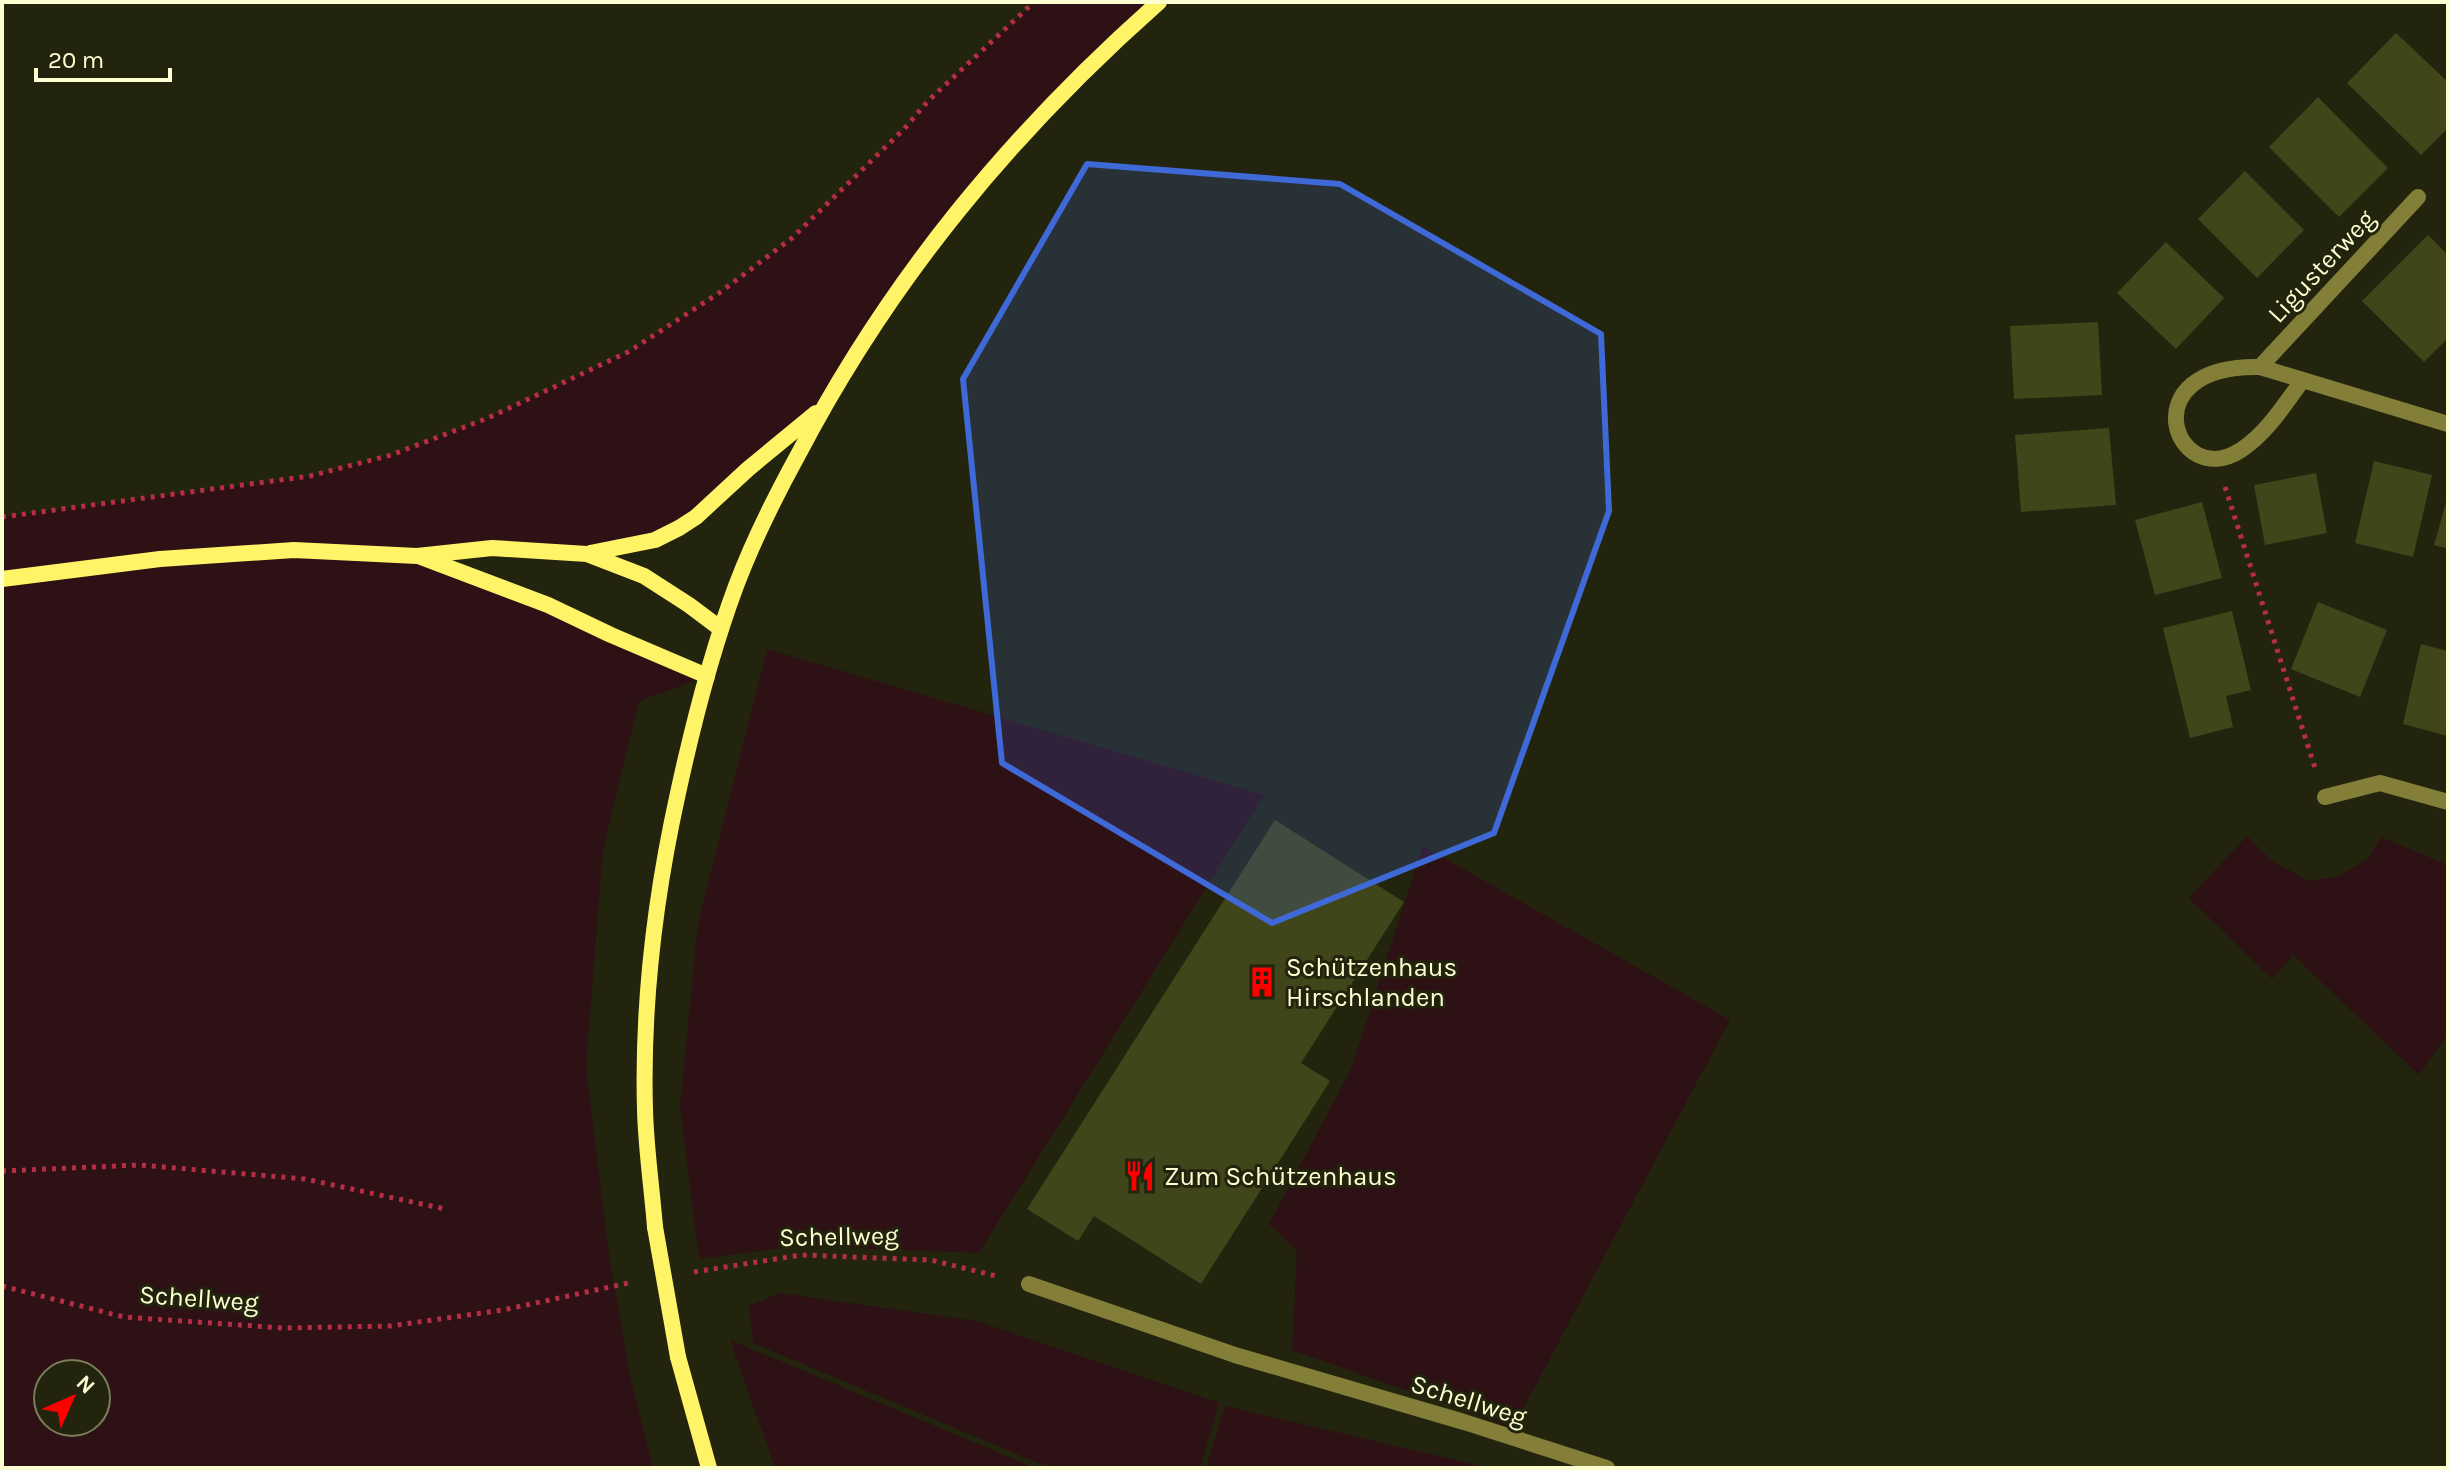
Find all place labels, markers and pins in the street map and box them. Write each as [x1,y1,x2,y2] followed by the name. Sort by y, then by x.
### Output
[1286,952,1457,1013] place label: Schützenhaus Hirschlanden
[1245,965,1279,999] building icon: Schützenhaus Hirschlanden
[1123,1159,1157,1193] restaurant icon: Zum Schützenhaus
[1164,1161,1397,1192] place label: Zum Schützenhaus

